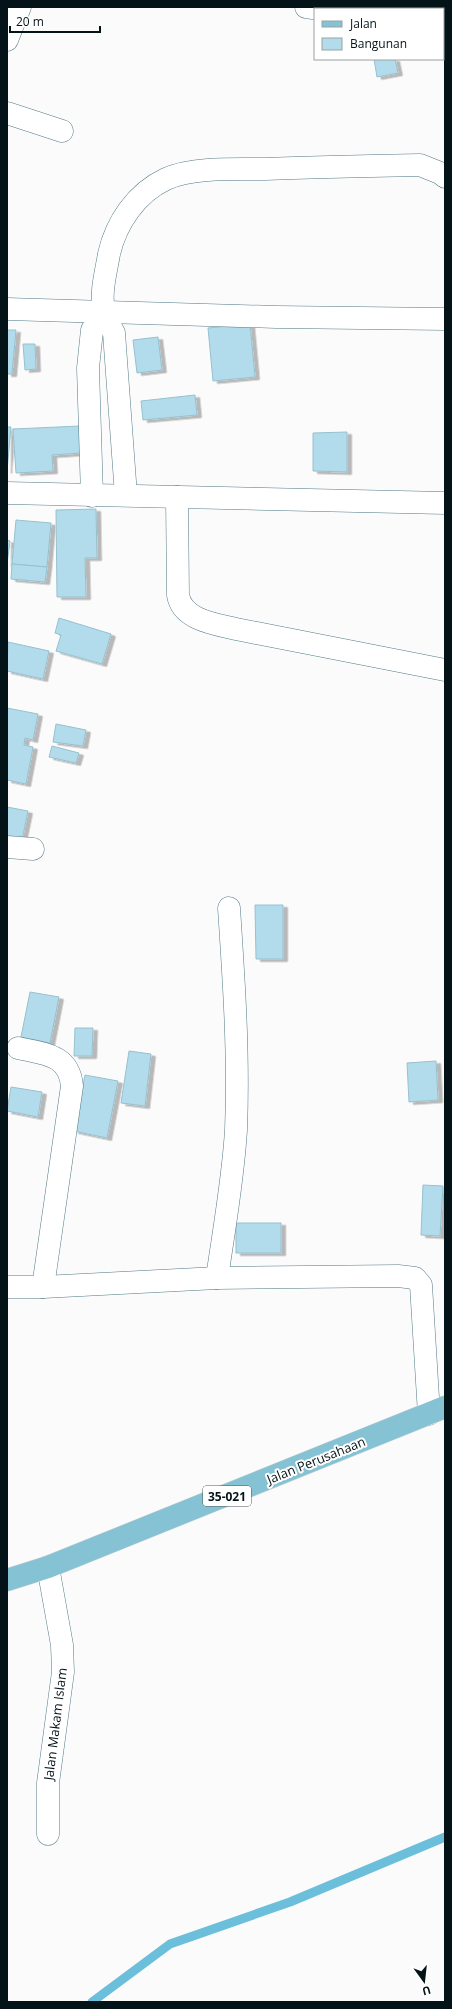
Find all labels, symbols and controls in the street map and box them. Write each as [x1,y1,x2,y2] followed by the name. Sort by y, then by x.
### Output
[10,8,100,34] scale bar
[314,8,444,60] legend
[16,13,44,30] text: 20 m
[349,15,377,32] text: Jalan
[350,35,407,52] text: Bangunan
[262,1432,368,1489] street label: Jalan Perusahaan
[203,1486,251,1506] road number: 35-021
[39,1667,71,1783] street label: Jalan Makam Islam
[404,1961,444,2001] north arrow
[421,1983,433,1999] text: U

